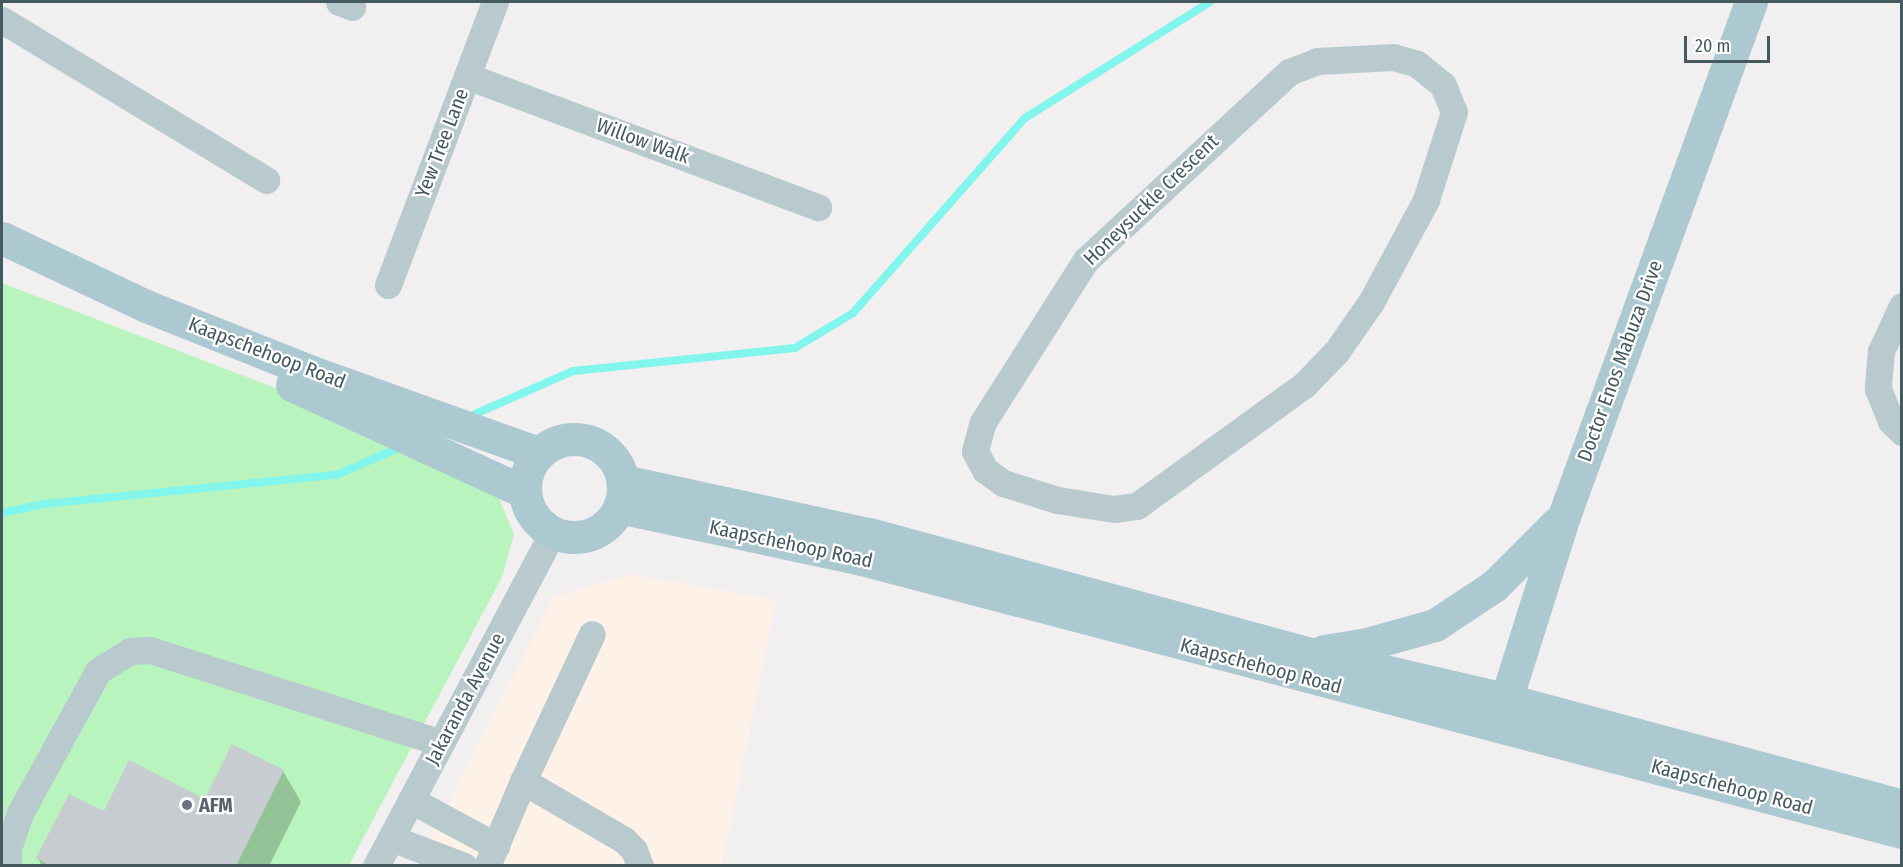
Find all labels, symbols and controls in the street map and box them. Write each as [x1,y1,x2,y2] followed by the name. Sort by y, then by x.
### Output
[1687,24,1772,62] scale bar
[1695,35,1730,57] text: 20 m
[410,85,474,201] street label: Yew Tree Lane
[593,113,693,169] street label: Willow Walk
[1079,129,1223,271] street label: Honeysuckle Crescent
[1572,257,1668,465] street label: Doctor Enos Mabuza Drive
[185,312,349,394] street label: Kaapschehoop Road
[707,515,875,573] street label: Kaapschehoop Road
[420,629,510,769] street label: Jakaranda Avenue
[1177,633,1345,699] street label: Kaapschehoop Road
[1648,754,1816,820] street label: Kaapschehoop Road
[199,793,233,817] place label: AFM
[180,798,194,812] marker: AFM

